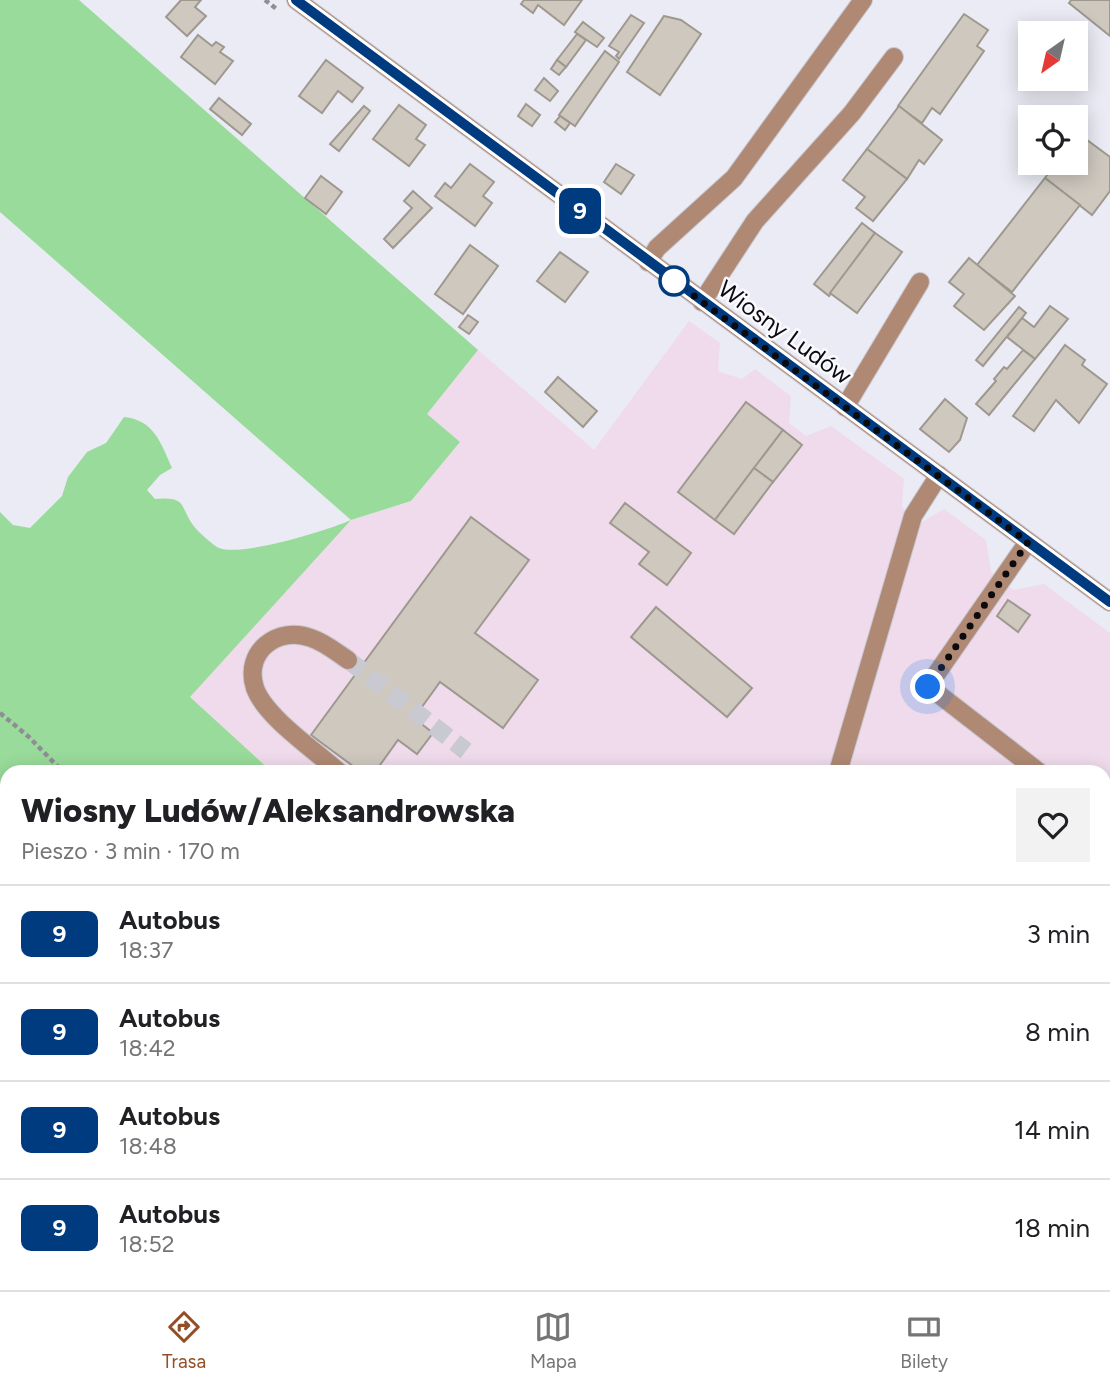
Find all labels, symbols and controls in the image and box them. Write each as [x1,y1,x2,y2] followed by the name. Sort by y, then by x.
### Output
[1018,21,1088,91] north arrow
[1018,21,1088,175] map controls
[1018,105,1088,175] button: locate
[557,188,603,234] line badge: 9
[573,196,587,225] text: 9
[659,266,689,296] unlabelled marker
[713,274,858,390] street label: Wiosny Ludów
[910,669,945,704] your location
[1016,788,1090,862] button: heart
[21,791,515,830] text: Wiosny Ludów/Aleksandrowska
[21,837,240,865] text: Pieszo · 3 min · 170 m
[119,904,220,936] text: Autobus
[1027,918,1090,950] text: 3 min
[53,919,66,948] text: 9
[119,936,173,964] text: 18:37
[119,1002,220,1034] text: Autobus
[1025,1016,1090,1048] text: 8 min
[53,1017,66,1046] text: 9
[119,1034,176,1062] text: 18:42
[119,1100,220,1132] text: Autobus
[1014,1114,1090,1146] text: 14 min
[53,1115,66,1144] text: 9
[119,1132,177,1160] text: 18:48
[119,1198,220,1230] text: Autobus
[1014,1212,1090,1244] text: 18 min
[53,1213,66,1242] text: 9
[119,1230,175,1258] text: 18:52
[162,1308,206,1373] tab: Trasa
[530,1308,577,1373] tab: Mapa
[900,1308,948,1373] tab: Bilety

